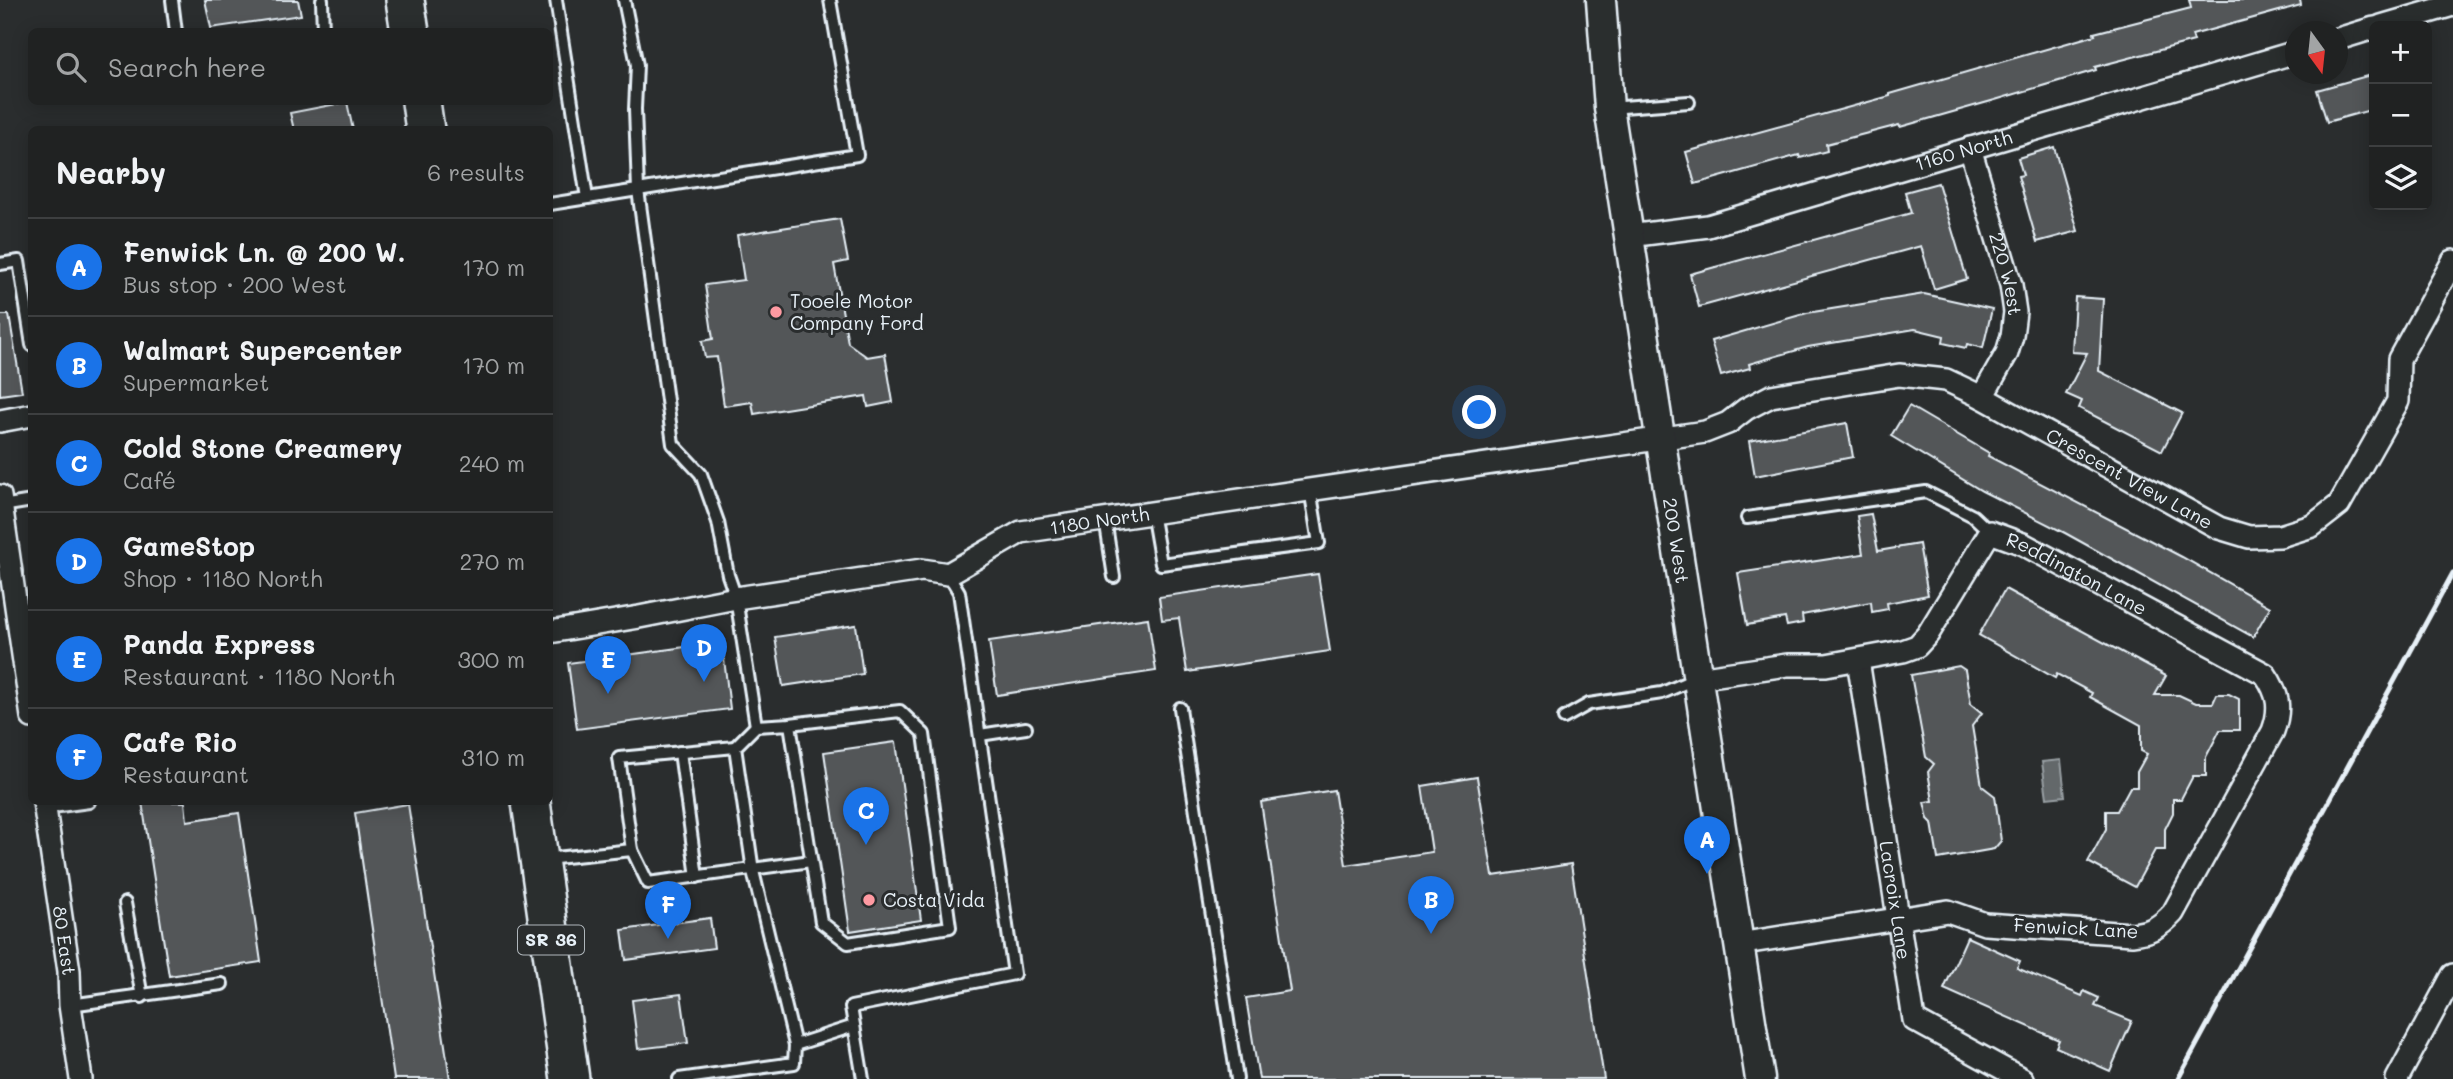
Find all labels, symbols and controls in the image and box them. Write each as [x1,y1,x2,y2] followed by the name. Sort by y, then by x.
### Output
[2285,21,2348,84] north arrow
[2369,21,2432,210] map controls
[2369,21,2432,84] button: +
[28,28,553,105] search box
[52,48,90,86] icon: search
[108,50,266,84] text: Search here
[2369,84,2432,147] button: −
[1912,124,2015,176] street label: 1160 North
[2369,147,2432,210] button: layers
[56,152,166,192] text: Nearby
[427,157,525,187] text: 6 results
[1984,229,2028,317] street label: 220 West
[123,235,406,269] text: Fenwick Ln. @ 200 W.
[71,252,87,282] text: A
[462,252,525,282] text: 170 m
[123,269,347,299] text: Bus stop · 200 West
[790,288,924,335] place label: Tooele Motor Company Ford
[768,304,784,320] marker: Tooele Motor Company Ford
[123,333,402,367] text: Walmart Supercenter
[71,350,87,380] text: B
[462,350,525,380] text: 170 m
[123,367,269,397] text: Supermarket
[1462,395,1496,429] your location
[2042,422,2218,534] street label: Crescent View Lane
[123,431,402,465] text: Cold Stone Creamery
[70,448,88,478] text: C
[459,448,525,478] text: 240 m
[123,465,176,495] text: Café
[1658,496,1696,585] street label: 200 West
[1048,500,1151,540] street label: 1180 North
[2003,526,2152,620] street label: Reddington Lane
[123,529,255,563] text: GameStop
[71,546,87,576] text: D
[460,546,525,576] text: 270 m
[123,563,323,593] text: Shop · 1180 North
[681,624,727,682] pin: D
[123,627,315,661] text: Panda Express
[585,636,631,694] pin: E
[72,644,86,674] text: E
[457,644,525,674] text: 300 m
[123,661,395,691] text: Restaurant · 1180 North
[123,725,237,759] text: Cafe Rio
[72,742,86,772] text: F
[461,742,525,772] text: 310 m
[123,759,249,789] text: Restaurant
[843,787,889,845] pin: C
[1684,816,1730,874] pin: A
[1874,839,1917,961] street label: Lacroix Lane
[1408,876,1454,934] pin: B
[645,881,691,939] pin: F
[883,887,985,912] place label: Costa Vida
[861,892,877,908] marker: Costa Vida
[48,904,82,977] street label: 80 East
[2013,912,2139,943] street label: Fenwick Lane
[518,925,584,954] road number: SR 36

